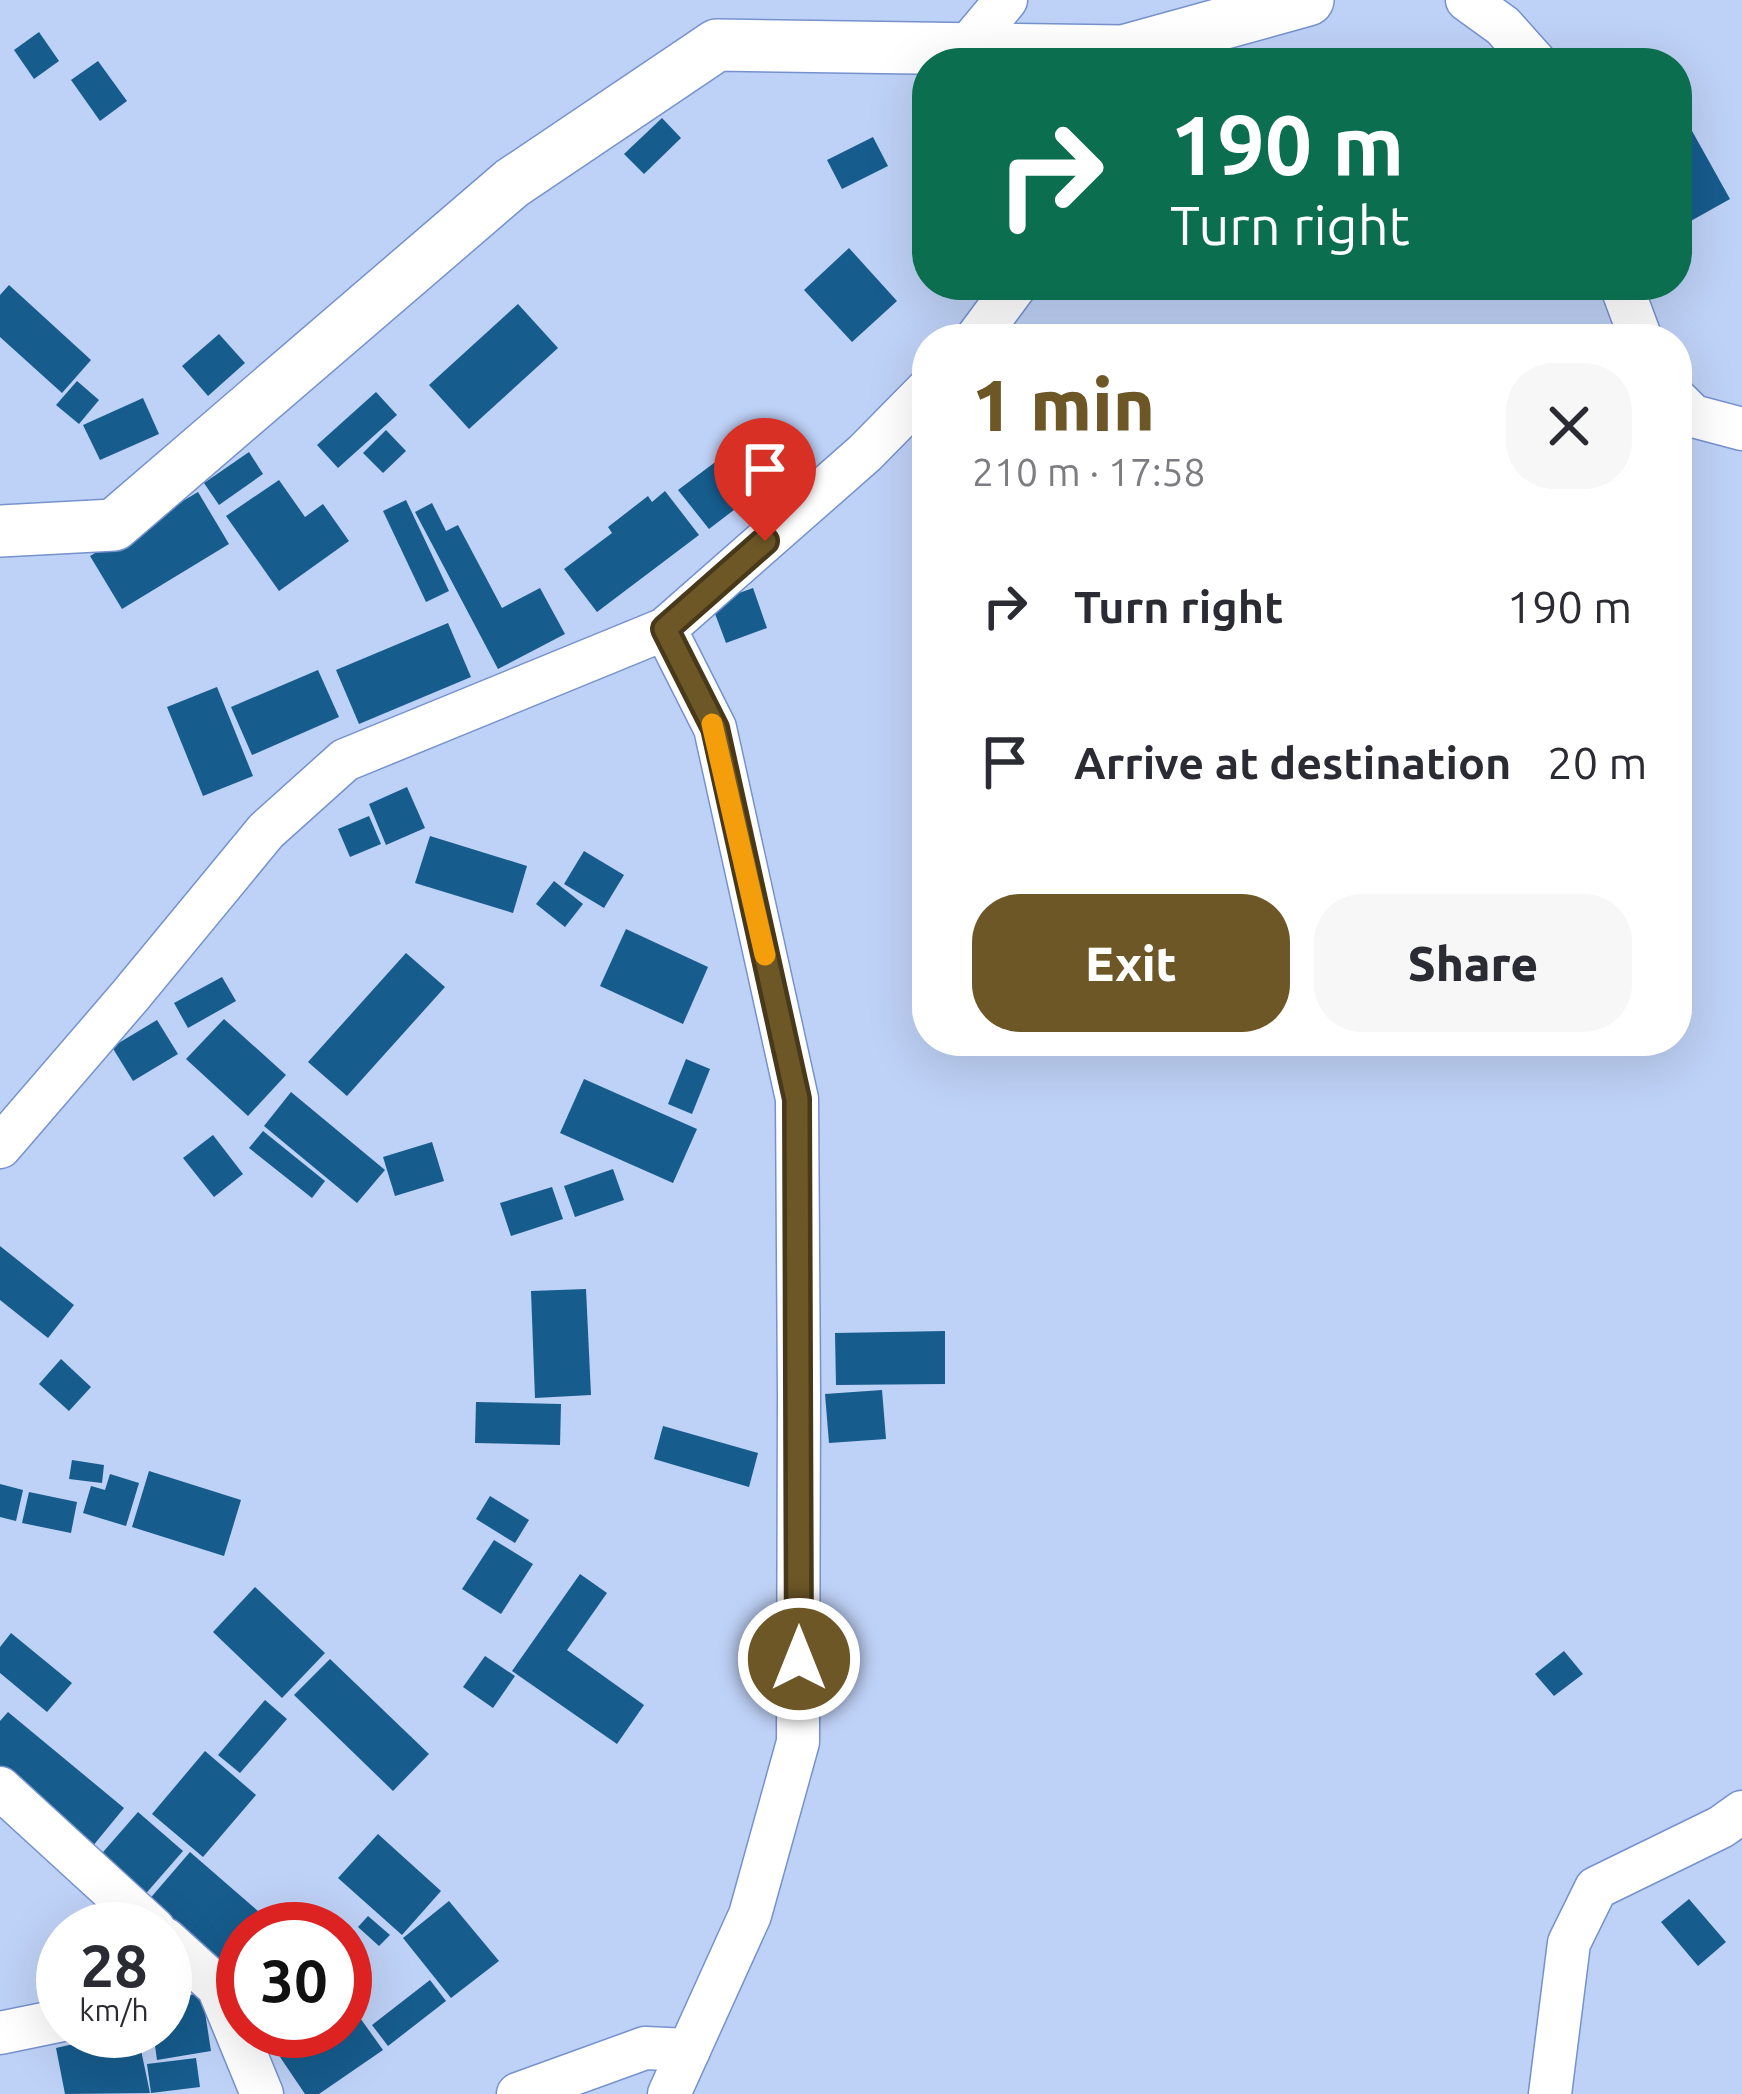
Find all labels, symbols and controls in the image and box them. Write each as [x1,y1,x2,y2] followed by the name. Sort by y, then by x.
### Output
[972,96,1128,252] icon: right
[1170,97,1404,191] text: 190 m
[1170,195,1410,255] text: Turn right
[1506,363,1632,489] button: close
[972,364,1155,445] text: 1 min
[714,418,816,541] pin
[732,436,798,502] icon: arrive
[972,450,1206,493] text: 210 m · 17:58
[972,573,1038,639] icon: right
[1074,581,1283,632] text: Turn right
[1507,581,1632,632] text: 190 m
[972,729,1038,795] icon: arrive
[1074,737,1511,788] text: Arrive at destination
[1547,737,1647,788] text: 20 m
[972,894,1290,1032] button: Exit
[1314,894,1632,1032] button: Share
[736,1596,862,1722] position arrow
[216,1902,372,2058] speed limit sign: 30
[80,1931,148,1998] text: 28
[79,1993,149,2027] text: km/h

